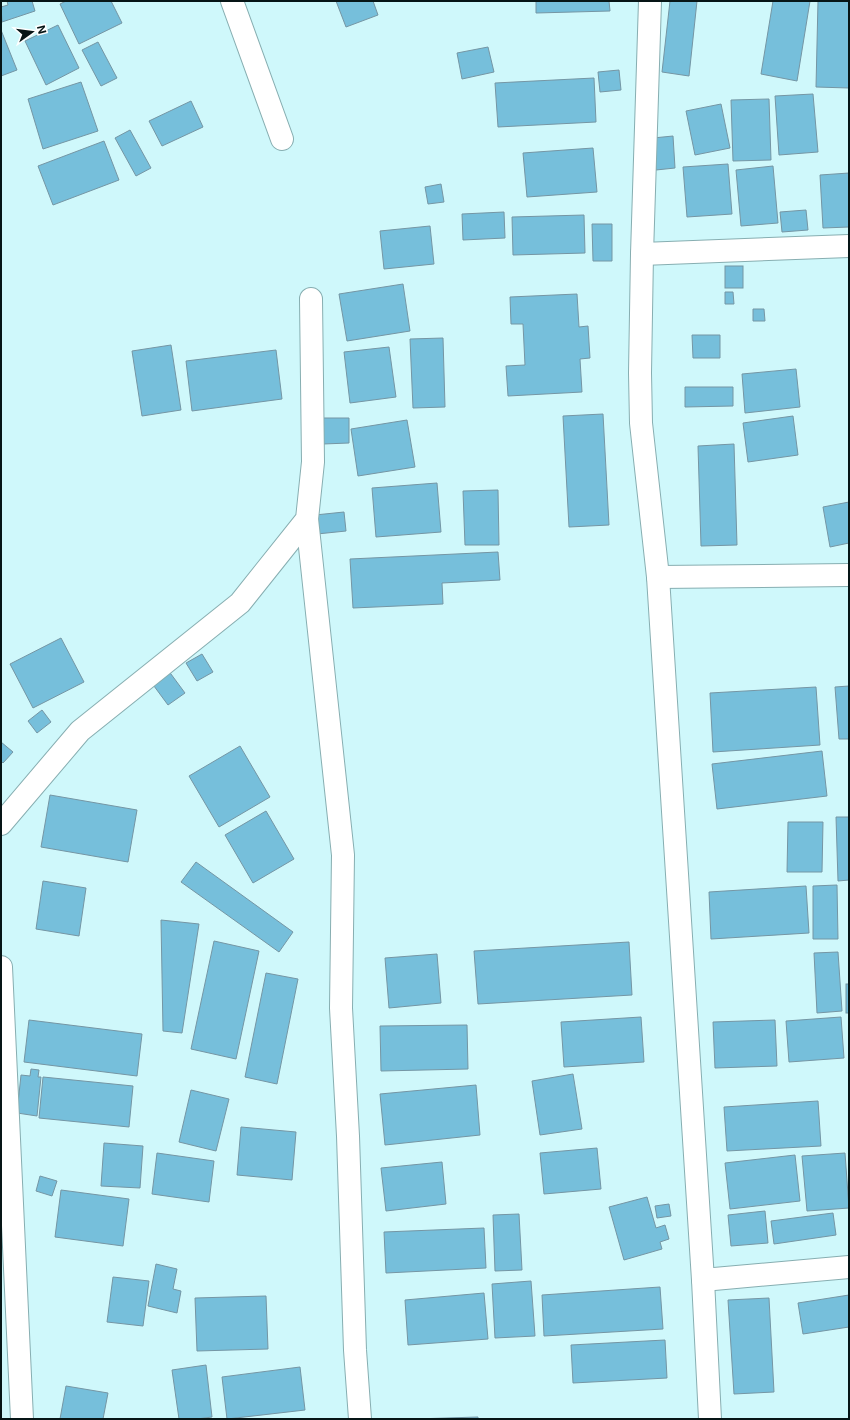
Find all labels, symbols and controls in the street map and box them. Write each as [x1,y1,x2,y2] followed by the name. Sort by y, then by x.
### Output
[12,12,52,52] north arrow
[34,24,50,35] text: N

